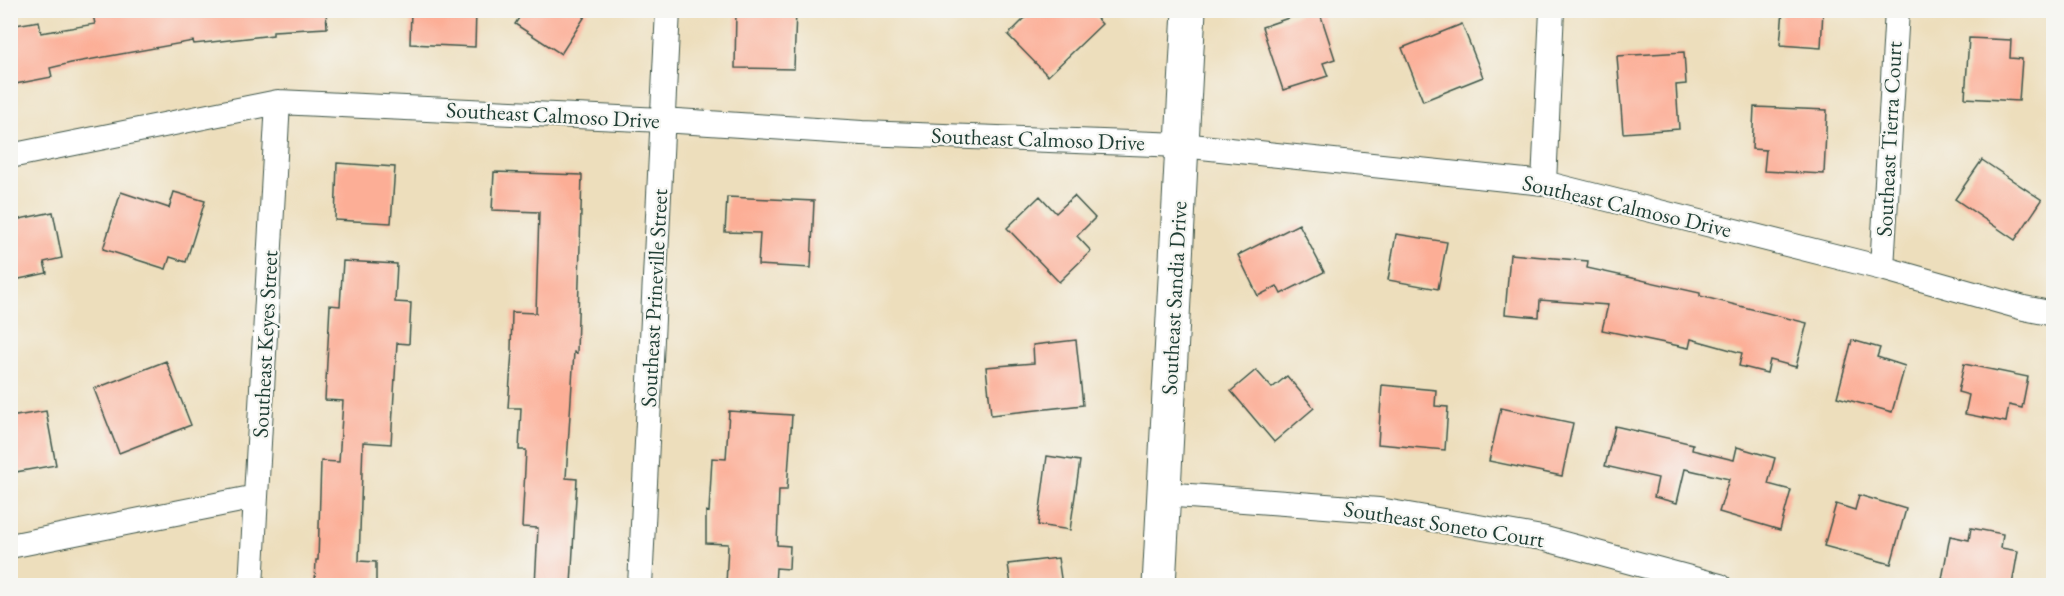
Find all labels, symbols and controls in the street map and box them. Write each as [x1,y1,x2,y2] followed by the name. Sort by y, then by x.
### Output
[1869,40,1909,237] street label: Southeast Tierra Court
[445,95,661,135] street label: Southeast Calmoso Drive
[931,121,1146,157] street label: Southeast Calmoso Drive
[1520,168,1735,244] street label: Southeast Calmoso Drive
[634,188,674,408] street label: Southeast Prineville Street
[1154,200,1194,396] street label: Southeast Sandia Drive
[246,249,284,439] street label: Southeast Keyes Street
[1342,494,1546,554] street label: Southeast Soneto Court

